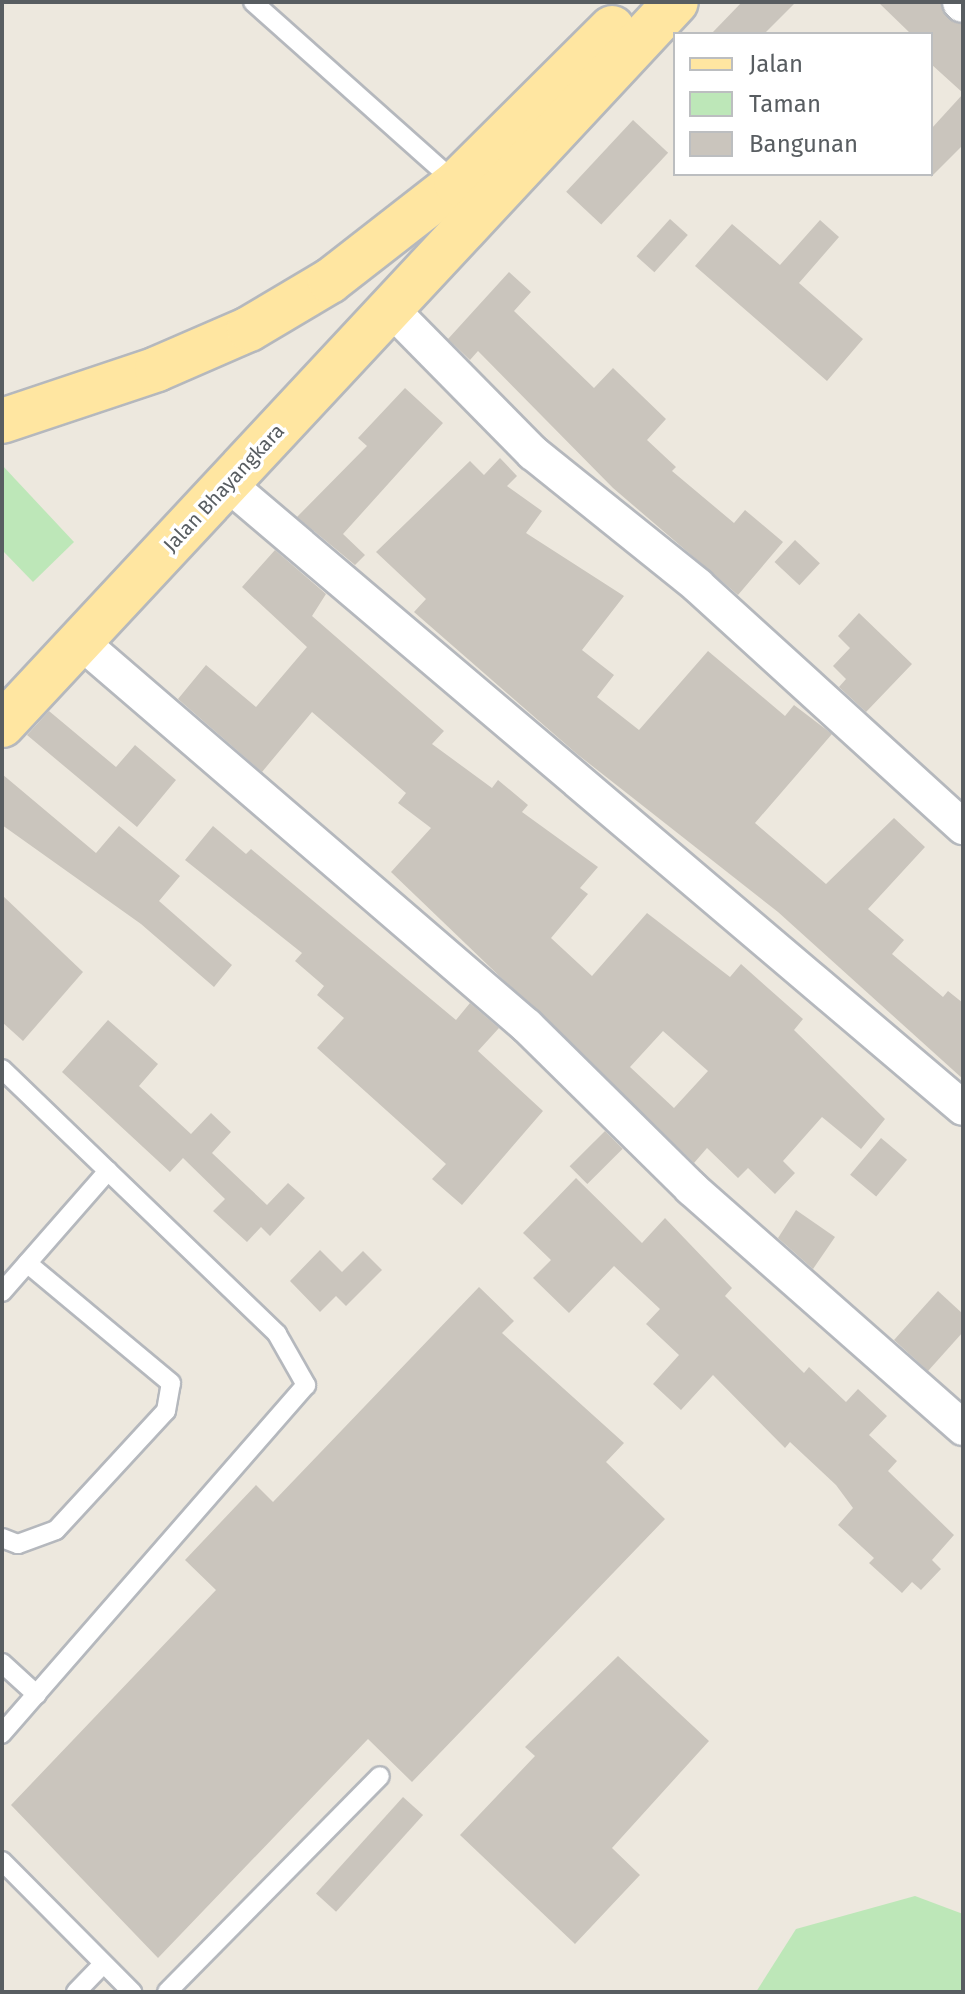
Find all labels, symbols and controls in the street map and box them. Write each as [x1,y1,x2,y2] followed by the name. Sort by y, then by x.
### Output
[673,32,933,176] legend
[749,50,803,78] text: Jalan
[749,90,821,118] text: Taman
[749,130,858,158] text: Bangunan
[159,419,289,557] street label: Jalan Bhayangkara

